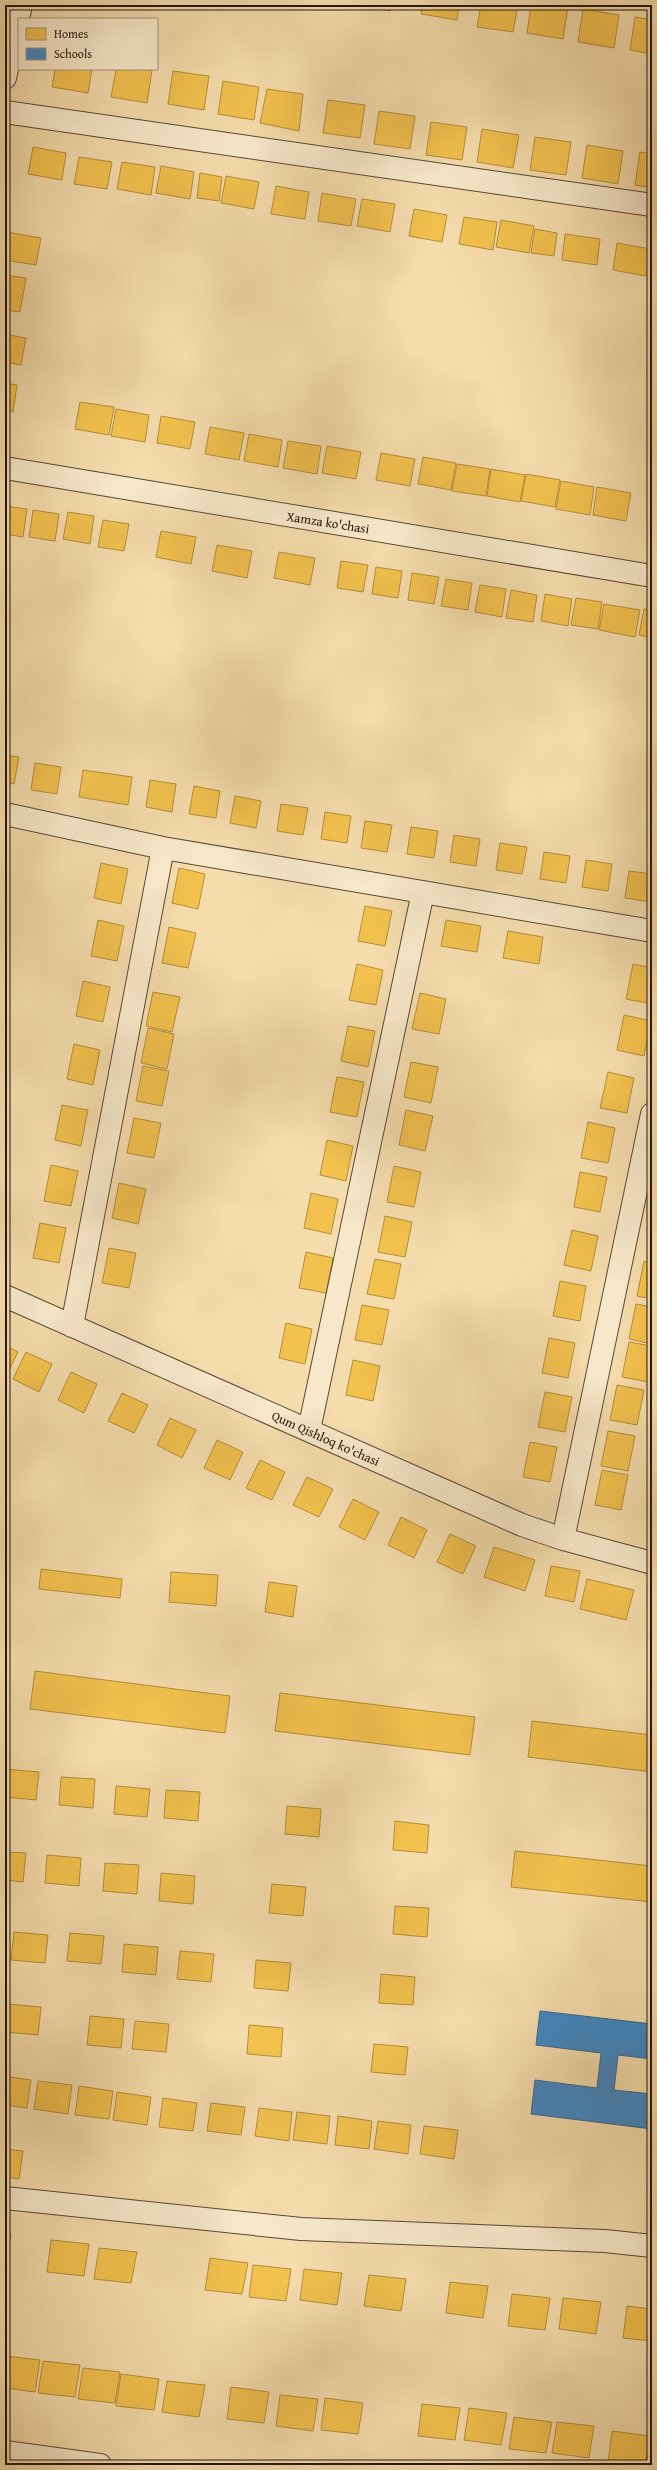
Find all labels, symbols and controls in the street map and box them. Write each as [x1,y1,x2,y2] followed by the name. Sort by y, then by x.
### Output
[18,18,158,70] legend
[54,25,89,42] text: Homes
[54,45,92,62] text: Schools
[285,507,371,538] street label: Xamza ko'chasi
[269,1406,383,1471] street label: Qum Qishloq ko'chasi

